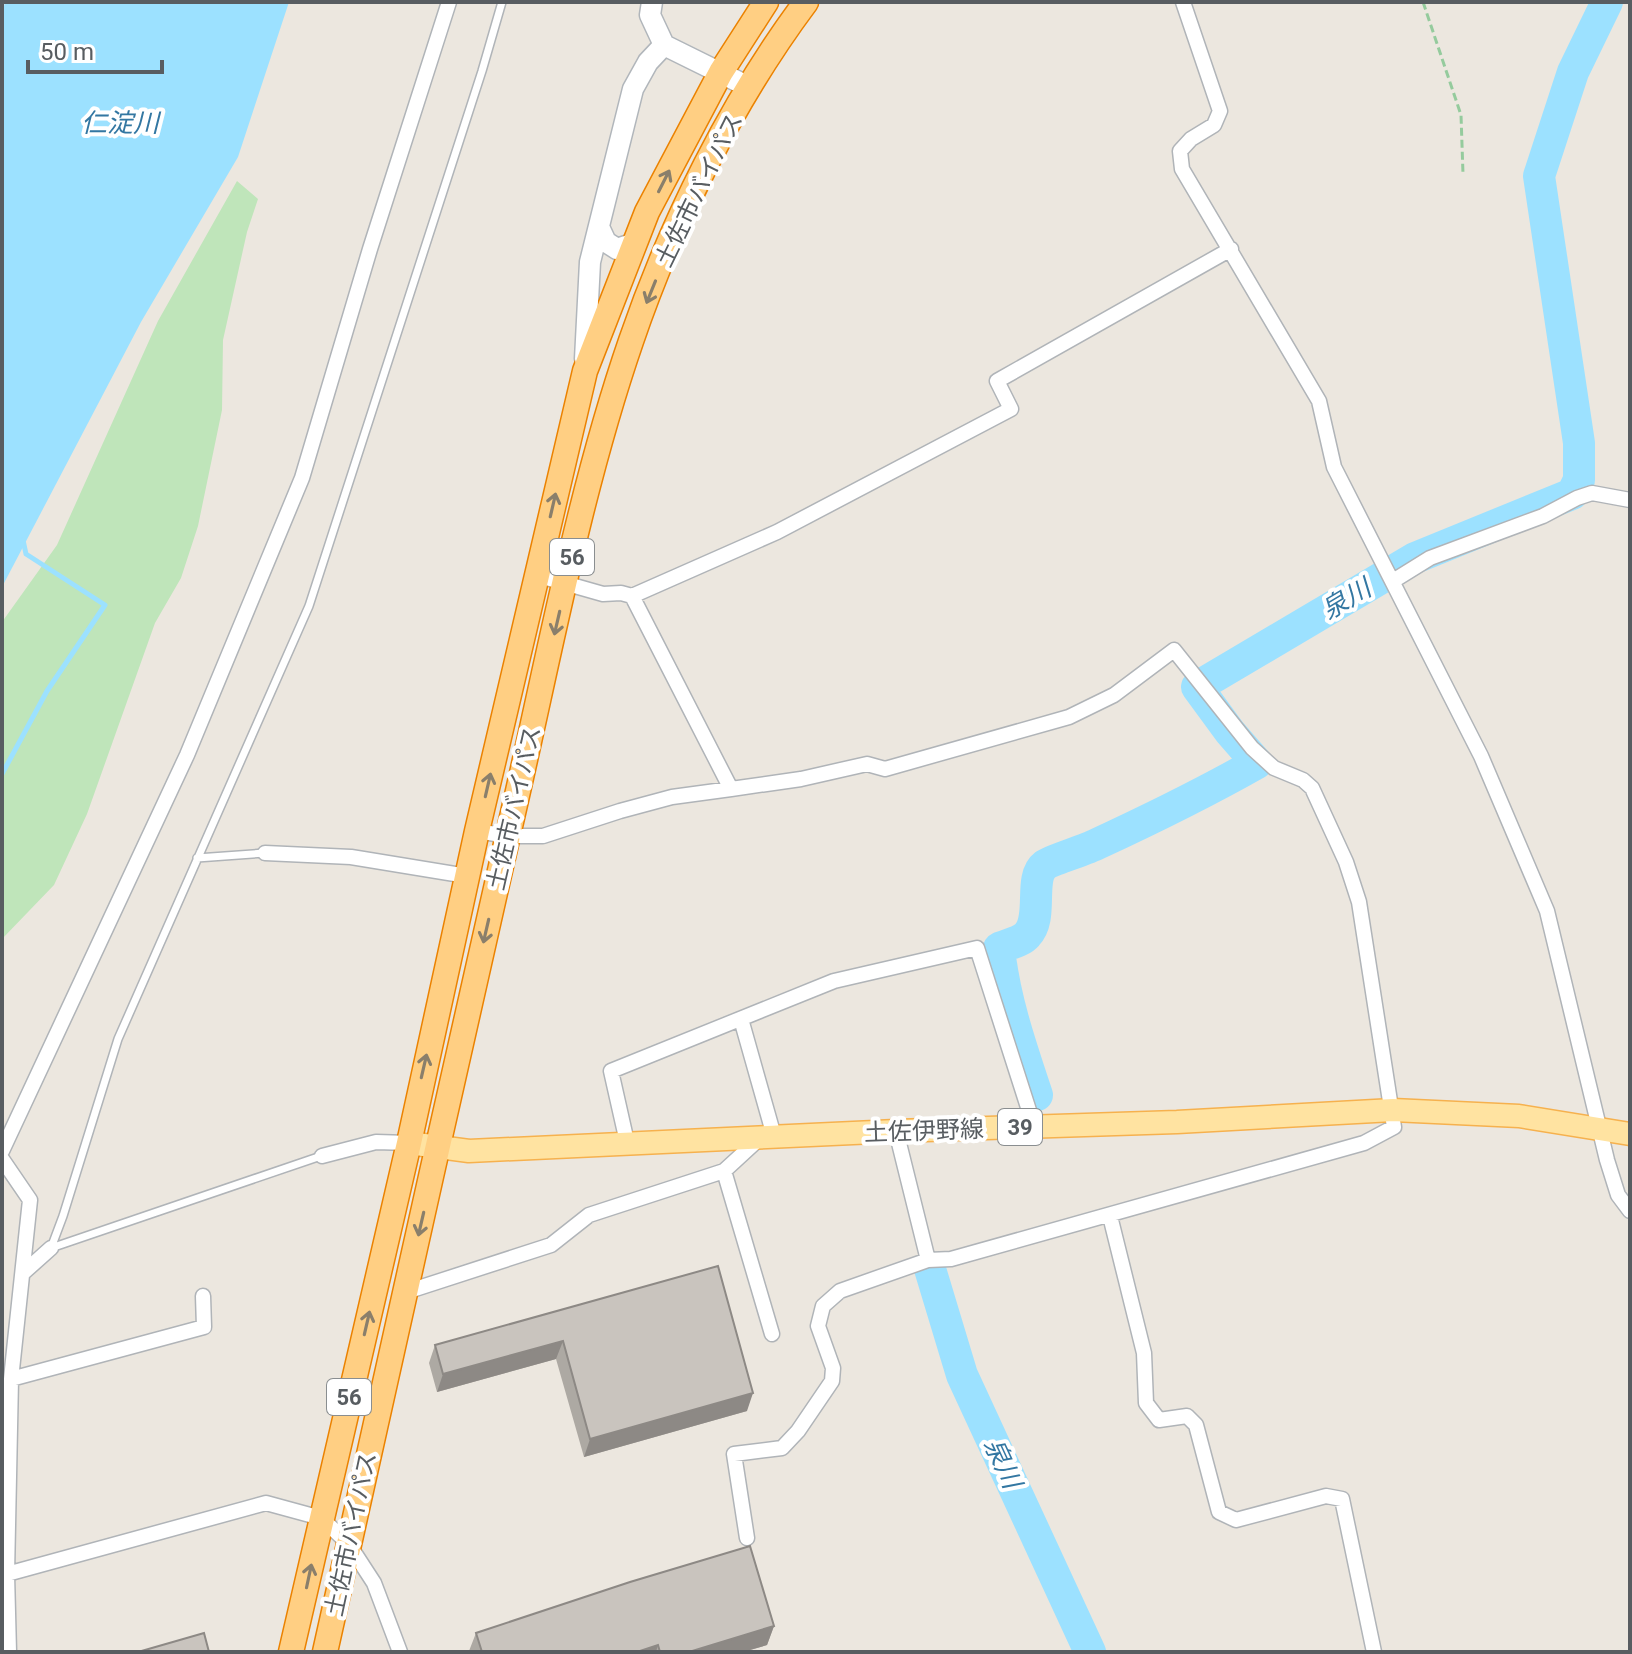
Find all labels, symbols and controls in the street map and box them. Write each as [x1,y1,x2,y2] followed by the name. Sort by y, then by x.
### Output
[28,24,162,74] scale bar
[40,38,94,66] text: 50 m
[81,108,162,138] water label: 仁淀川
[650,109,748,271] street label: 土佐市バイパス
[656,169,672,193] one-way arrow
[642,279,657,304] one-way arrow
[546,493,561,518] one-way arrow
[550,539,594,575] road number: 56
[1316,571,1379,625] water label: 泉川
[549,609,564,635] one-way arrow
[482,723,546,893] street label: 土佐市バイパス
[481,773,496,799] one-way arrow
[478,917,493,943] one-way arrow
[417,1054,432,1080] one-way arrow
[998,1109,1042,1145] road number: 39
[864,1115,984,1147] street label: 土佐伊野線
[413,1211,428,1237] one-way arrow
[360,1310,375,1336] one-way arrow
[327,1379,371,1415] road number: 56
[978,1433,1029,1496] water label: 泉川
[320,1449,382,1619] street label: 土佐市バイパス
[302,1564,317,1589] one-way arrow

